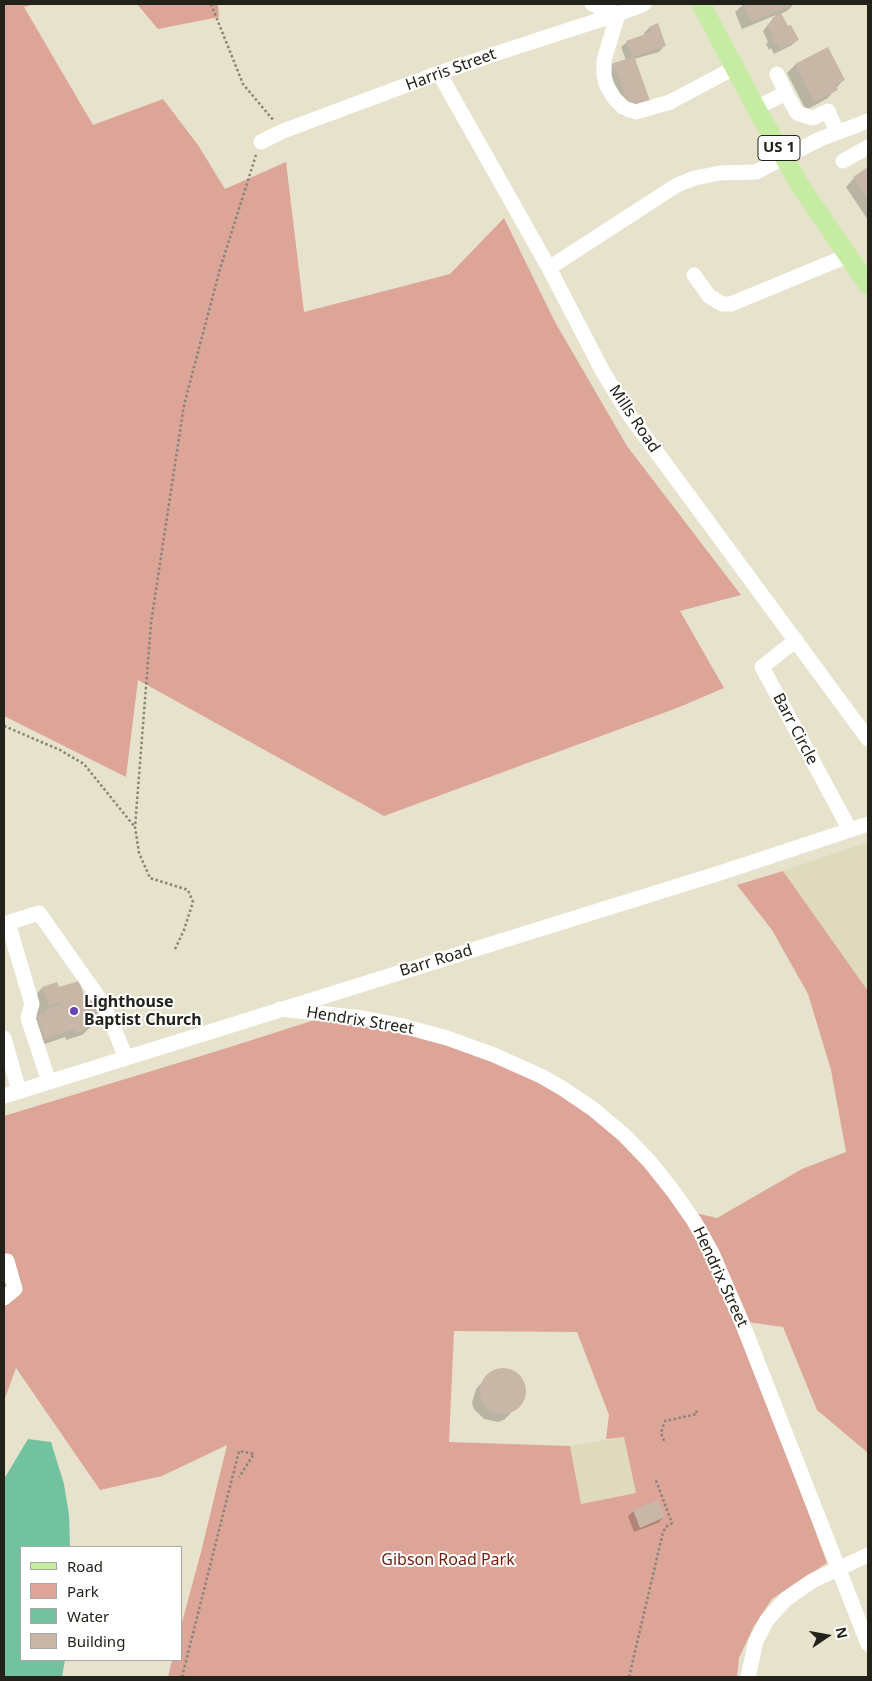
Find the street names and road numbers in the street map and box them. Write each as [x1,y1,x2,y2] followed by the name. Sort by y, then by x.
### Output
[403,45,499,95] street label: Harris Street
[758,136,800,160] road number: US 1
[604,382,664,456] street label: Mills Road
[768,690,822,768] street label: Barr Circle
[397,941,475,981] street label: Barr Road
[305,1003,415,1039] street label: Hendrix Street
[688,1224,752,1330] street label: Hendrix Street

